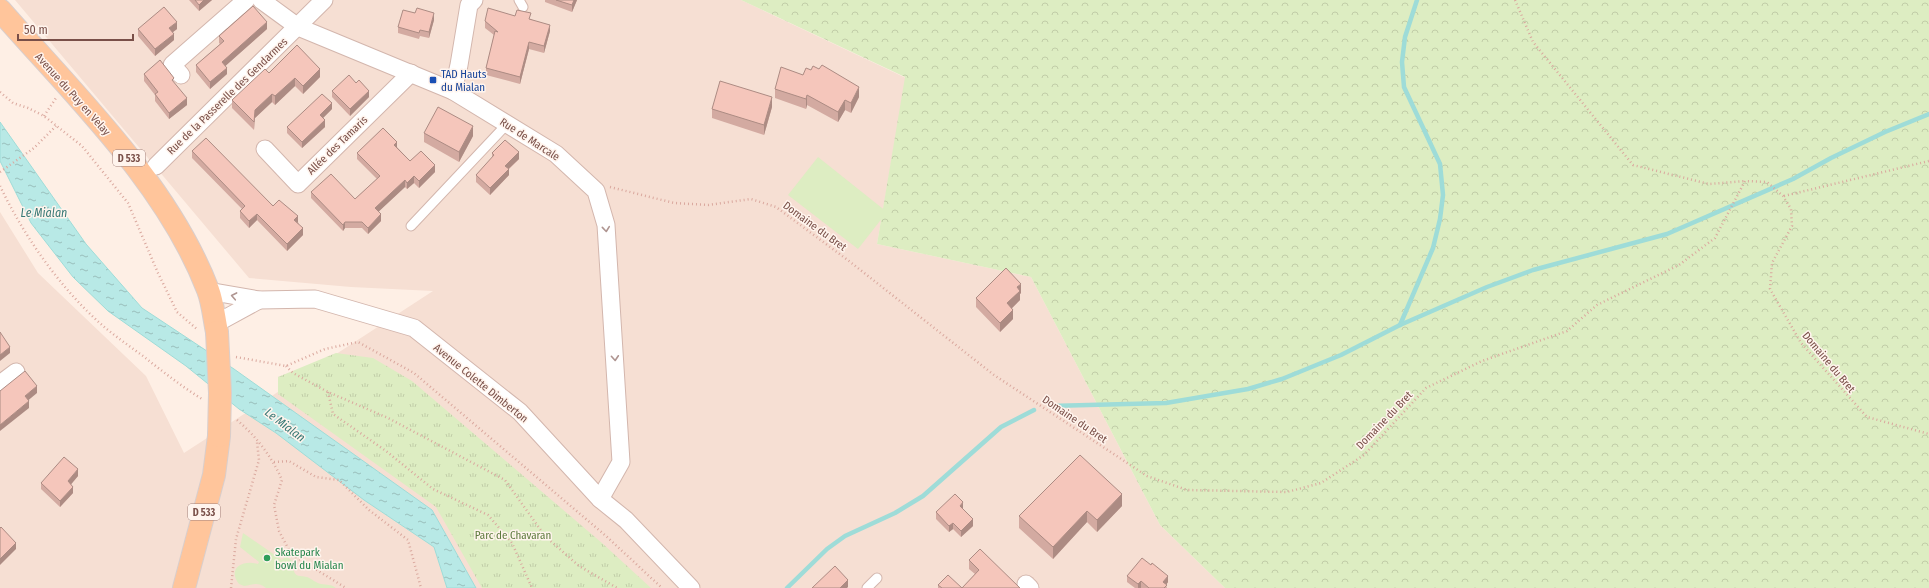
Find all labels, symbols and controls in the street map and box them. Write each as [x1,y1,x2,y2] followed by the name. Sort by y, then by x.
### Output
[18,16,133,42] scale bar
[24,23,48,37] text: 50 m
[164,35,290,157] street label: Rue de la Passerelle des Gendarmes
[32,51,113,138] street label: Avenue du Puy en Velay
[441,68,487,94] place label: TAD Hauts du Mialan
[428,75,438,85] marker: TAD Hauts du Mialan
[305,113,370,177] street label: Allée des Tamaris
[497,115,562,164] street label: Rue de Marcale
[113,150,145,166] road number: D 533
[780,199,849,254] street label: Domaine du Bret
[21,206,67,220] water label: Le Mialan
[602,226,611,232] one-way arrow
[231,292,237,300] one-way arrow
[1799,329,1858,396] street label: Domaine du Bret
[431,341,531,426] street label: Avenue Colette Dimberton
[610,355,619,361] one-way arrow
[1353,388,1416,452] street label: Domaine du Bret
[1040,393,1110,446] street label: Domaine du Bret
[262,405,308,445] water label: Le Mialan
[188,504,220,520] road number: D 533
[475,529,551,542] park label: Parc de Chavaran
[275,546,343,572] place label: Skatepark bowl du Mialan
[262,553,272,563] marker: Skatepark bowl du Mialan

